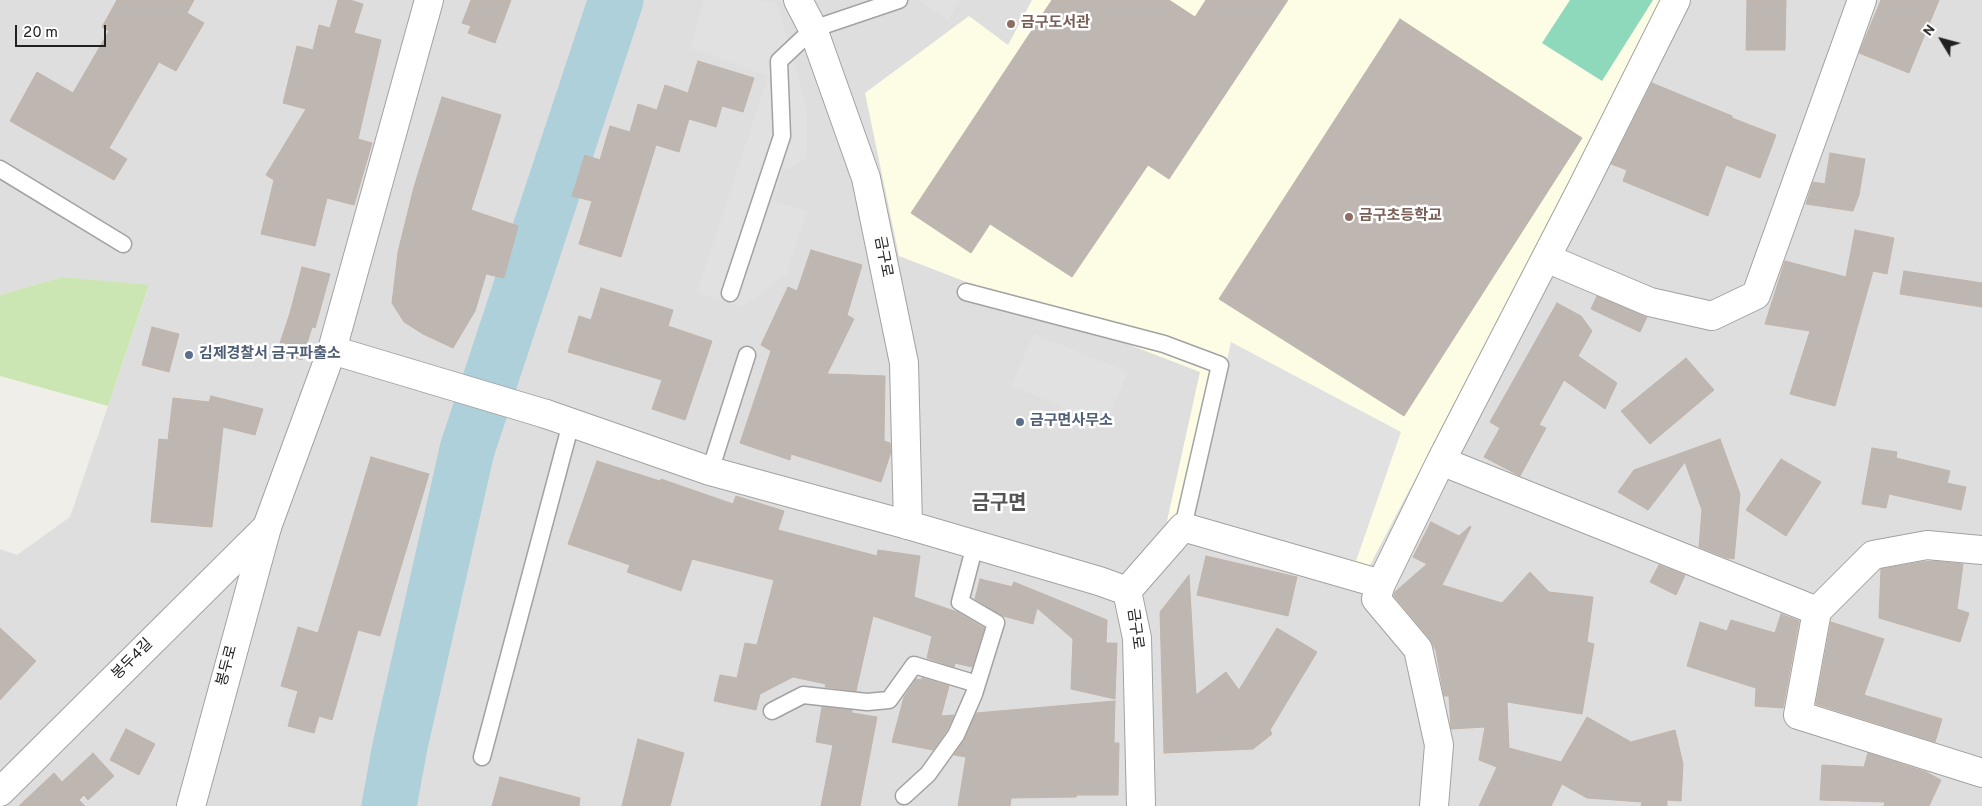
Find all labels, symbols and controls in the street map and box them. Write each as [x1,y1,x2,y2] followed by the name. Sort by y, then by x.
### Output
[18,15,109,47] scale bar
[1021,15,1090,33] place label: 금구도서관
[1917,15,1967,65] north arrow
[1005,18,1017,30] marker: 금구도서관
[1920,22,1939,40] text: N
[23,24,58,43] text: 20 m
[1359,208,1442,226] place label: 금구초등학교
[1343,211,1355,223] marker: 금구초등학교
[869,235,895,279] street label: 금구로
[199,346,341,364] place label: 김제경찰서 금구파출소
[183,349,195,361] marker: 김제경찰서 금구파출소
[1030,413,1113,431] place label: 금구면사무소
[1014,416,1026,428] marker: 금구면사무소
[971,493,1027,517] district label: 금구면
[1122,607,1146,651] street label: 금구로
[109,636,157,684] street label: 봉두4길
[214,644,242,688] street label: 봉두로

